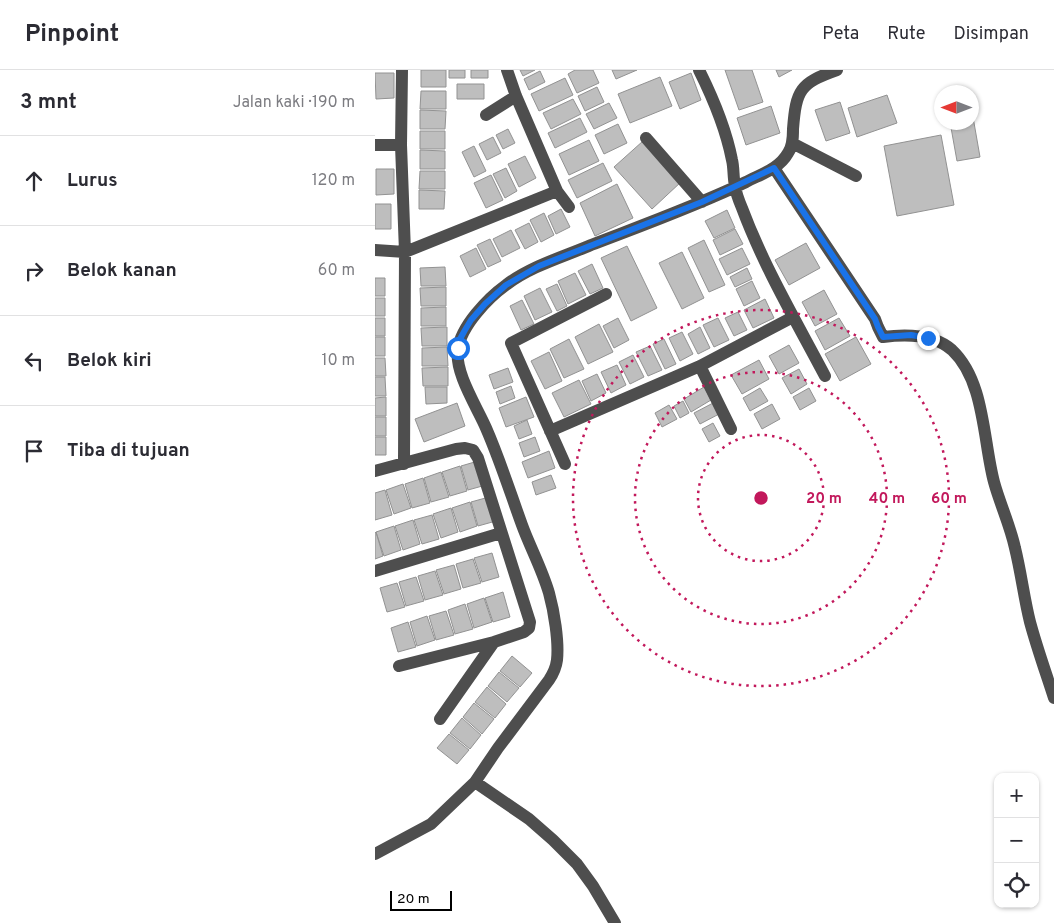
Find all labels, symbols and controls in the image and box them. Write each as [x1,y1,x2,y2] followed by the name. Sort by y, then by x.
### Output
[25,20,119,50] text: Pinpoint
[822,23,859,46] text: Peta
[887,23,925,46] text: Rute
[953,23,1029,46] text: Disimpan
[934,85,979,130] north arrow
[20,89,77,116] text: 3 mnt
[233,93,355,113] text: Jalan kaki · 190 m
[20,167,48,195] icon: ahead
[67,169,118,193] text: Lurus
[312,171,355,191] text: 120 m
[20,257,48,285] icon: right
[67,259,177,283] text: Belok kanan
[318,261,355,281] text: 60 m
[917,327,940,350] route end
[447,337,470,360] route start
[20,347,48,375] icon: left
[67,349,152,373] text: Belok kiri
[321,351,355,371] text: 10 m
[20,437,48,465] icon: arrive
[67,439,190,463] text: Tiba di tujuan
[752,489,770,507] centre of rings
[806,490,842,509] text: 20 m
[869,490,905,509] text: 40 m
[931,490,967,509] text: 60 m
[994,773,1039,908] map controls
[994,773,1039,818] button: +
[994,818,1039,863] button: −
[994,863,1039,908] button: locate
[390,888,453,911] scale bar
[397,891,430,908] text: 20 m

